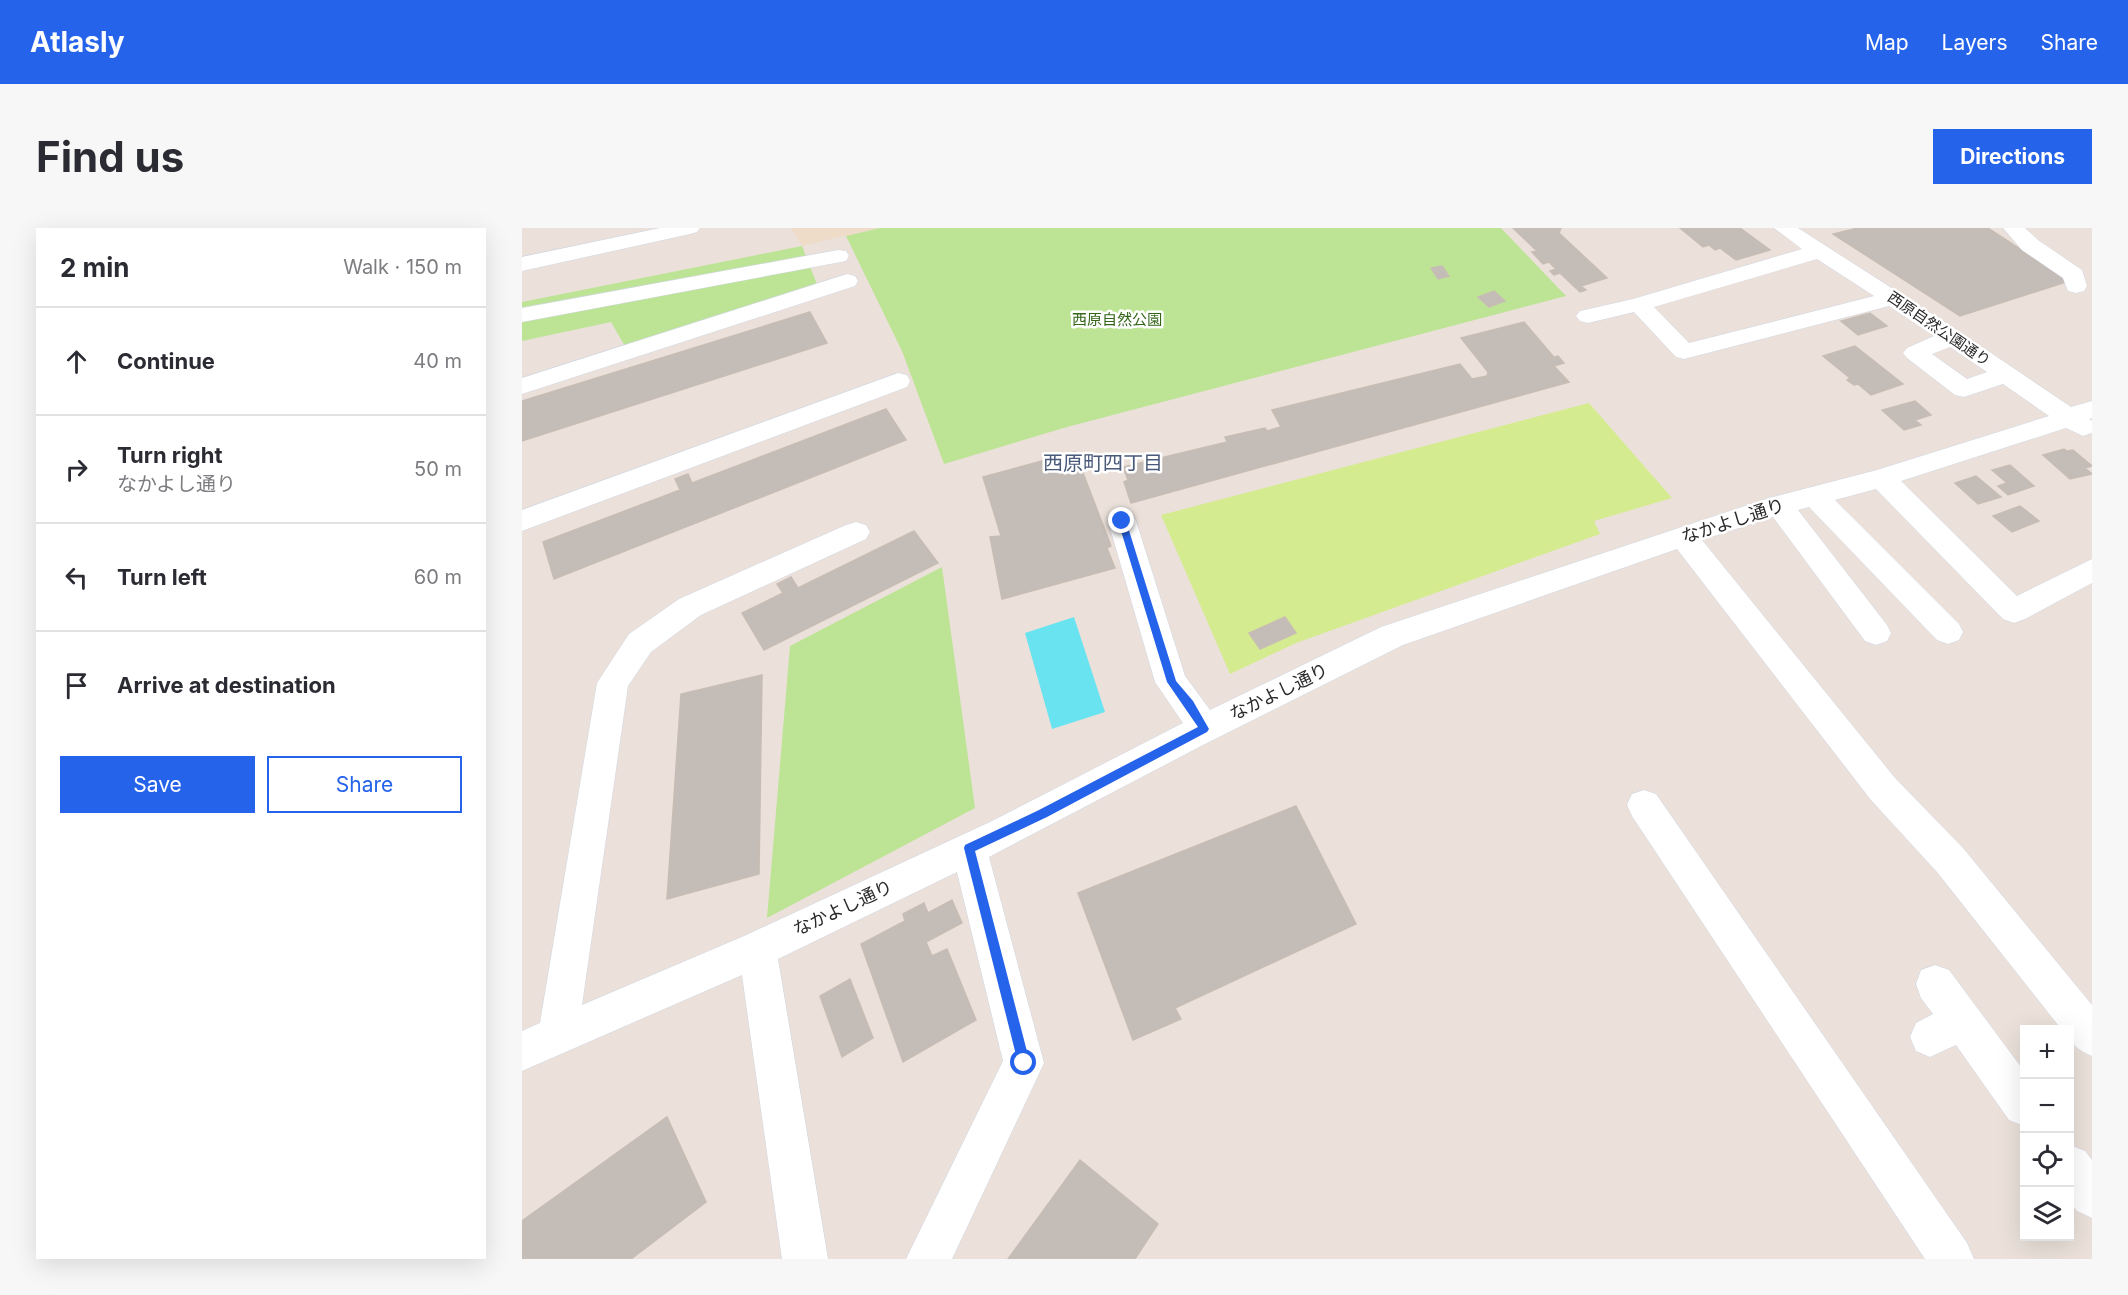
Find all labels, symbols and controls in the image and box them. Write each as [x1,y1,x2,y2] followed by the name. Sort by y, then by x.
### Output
[30,25,125,59] text: Atlasly
[1865,30,1909,55] text: Map
[1942,30,2008,55] text: Layers
[2041,30,2098,55] text: Share
[1933,129,2092,184] button: Directions
[36,131,184,182] text: Find us
[60,252,130,283] text: 2 min
[343,255,462,279] text: Walk · 150 m
[1884,287,1994,370] street label: 西原自然公園通り
[1072,310,1162,329] park label: 西原自然公園
[60,345,93,378] icon: ahead
[117,348,215,374] text: Continue
[413,349,462,373] text: 40 m
[117,442,223,468] text: Turn right
[1043,451,1163,475] district label: 西原町四丁目
[60,453,93,486] icon: right
[414,457,462,481] text: 50 m
[117,472,236,496] text: なかよし通り
[1679,494,1787,547] street label: なかよし通り
[1108,507,1134,533] route end
[60,561,93,594] icon: left
[117,564,207,590] text: Turn left
[414,565,462,589] text: 60 m
[1226,659,1332,724] street label: なかよし通り
[60,669,93,702] icon: arrive
[117,672,336,698] text: Arrive at destination
[60,756,255,813] button: Save
[267,756,462,813] button: Share
[790,875,896,940] street label: なかよし通り
[2020,1025,2074,1241] map controls
[2020,1025,2074,1079] button: +
[1010,1049,1036,1075] route start
[2020,1079,2074,1133] button: −
[2020,1133,2074,1187] button: locate
[2020,1187,2074,1241] button: layers

